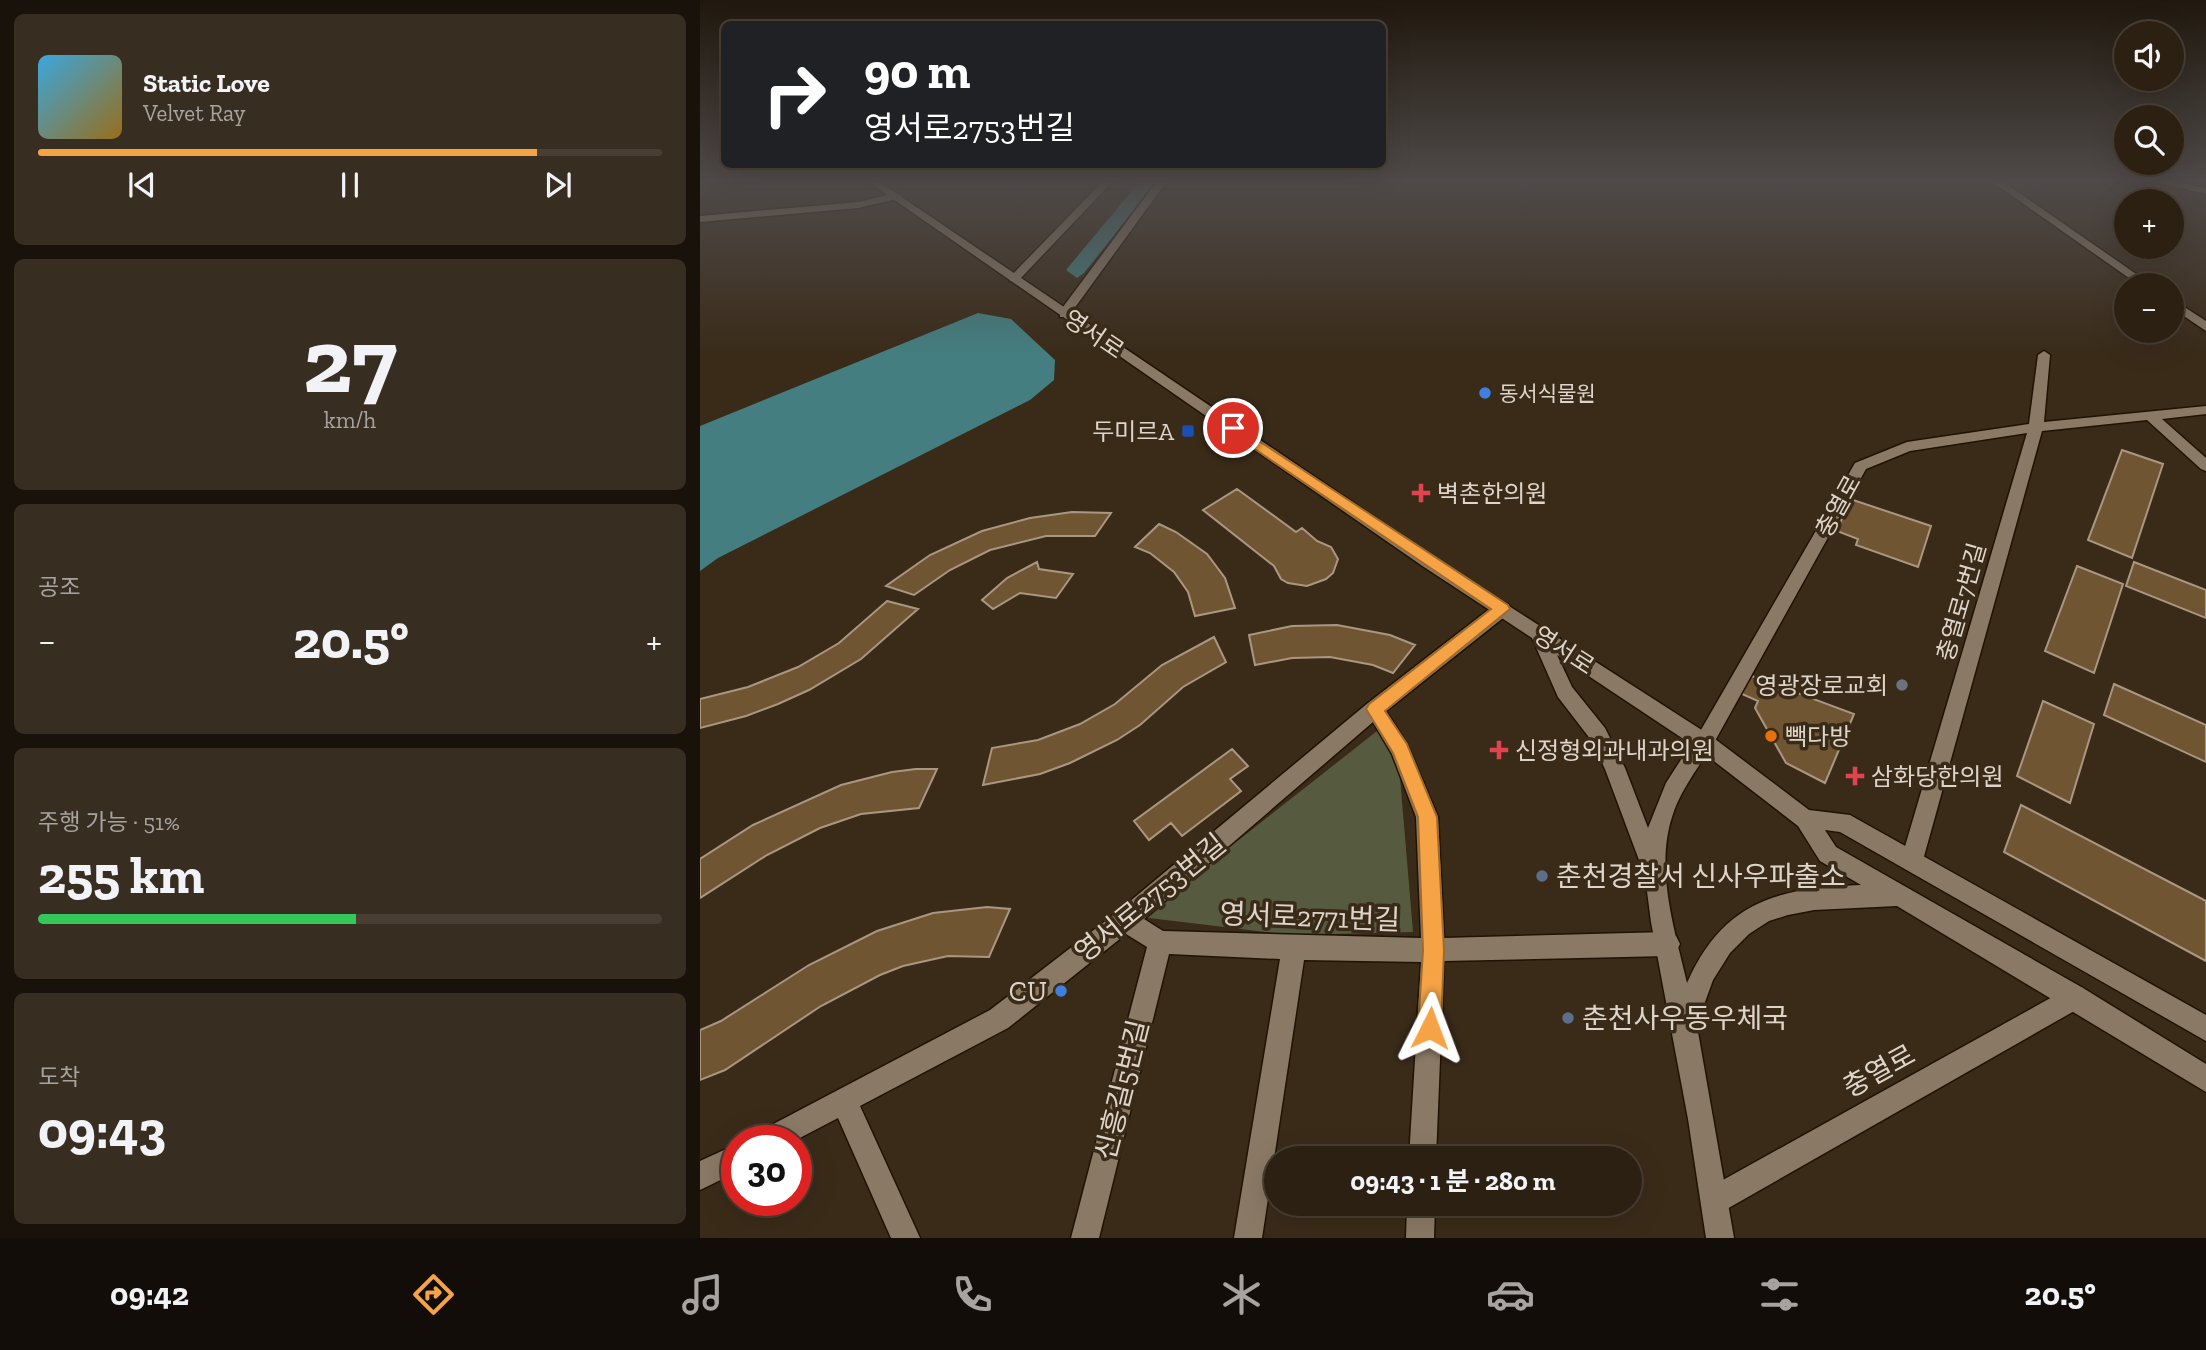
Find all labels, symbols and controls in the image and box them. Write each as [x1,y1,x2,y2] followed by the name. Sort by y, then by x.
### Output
[2114,21,2184,343] map controls
[2114,21,2184,91] button: sound
[864,42,971,101] text: 90 m
[749,49,840,140] icon: right
[143,67,270,99] text: Static Love
[143,99,245,127] text: Velvet Ray
[2114,105,2184,175] button: search
[864,109,1075,147] text: 영서로2753번길
[123,166,161,204] icon: previous
[331,166,369,204] icon: pause
[539,166,577,204] icon: next
[2114,189,2184,259] button: +
[2114,273,2184,343] button: −
[1058,303,1130,365] street label: 영서로
[303,306,397,415] text: 27
[1499,381,1596,406] place label: 동서식물원
[1477,385,1493,401] marker: 동서식물원
[1203,398,1263,458] pin
[324,406,376,434] text: km/h
[1214,409,1252,447] icon: arrive
[1092,417,1174,446] place label: 두미르A
[1180,423,1196,439] marker: 두미르A
[1809,470,1867,542] street label: 충열로
[1437,479,1547,508] place label: 벽촌한의원
[1411,483,1431,503] marker: 벽촌한의원
[1930,540,1992,664] street label: 충열로7번길
[38,573,80,601] text: 공조
[293,609,409,671] text: 20.5°
[38,618,56,664] text: −
[646,618,662,664] text: +
[1528,620,1600,680] street label: 영서로
[1756,671,1888,700] place label: 영광장로교회
[1894,677,1910,693] marker: 영광장로교회
[1785,722,1851,751] place label: 빽다방
[1763,728,1779,744] marker: 빽다방
[1515,736,1714,765] place label: 신정형외과내과의원
[1489,740,1509,760] marker: 신정형외과내과의원
[1871,762,2003,791] place label: 삼화당한의원
[1845,766,1865,786] marker: 삼화당한의원
[38,808,180,836] text: 주행 가능 · 51%
[1068,827,1232,969] street label: 영서로2753번길
[38,844,204,906] text: 255 km
[1556,860,1846,893] place label: 춘천경찰서 신사우파출소
[1534,868,1550,884] marker: 춘천경찰서 신사우파출소
[1219,897,1401,937] street label: 영서로2771번길
[1009,975,1047,1008] place label: CU
[1053,983,1069,999] marker: CU
[1393,991,1467,1065] position arrow
[1582,1002,1788,1035] place label: 춘천사우동우체국
[1560,1010,1576,1026] marker: 춘천사우동우체국
[1089,1017,1155,1163] street label: 신흥길5번길
[1837,1038,1921,1104] street label: 충열로
[38,1063,80,1091] text: 도착
[38,1099,166,1161] text: 09:43
[721,1125,812,1216] speed limit sign: 30
[1350,1165,1556,1197] text: 09:43 · 1 분 · 280 m
[409,1270,458,1319] icon: directions
[678,1270,727,1319] icon: music
[948,1270,997,1319] icon: phone
[1217,1270,1266,1319] icon: climate
[1486,1270,1535,1319] icon: car
[1755,1270,1804,1319] icon: filters
[110,1275,189,1313] text: 09:42
[2025,1275,2096,1313] text: 20.5°

